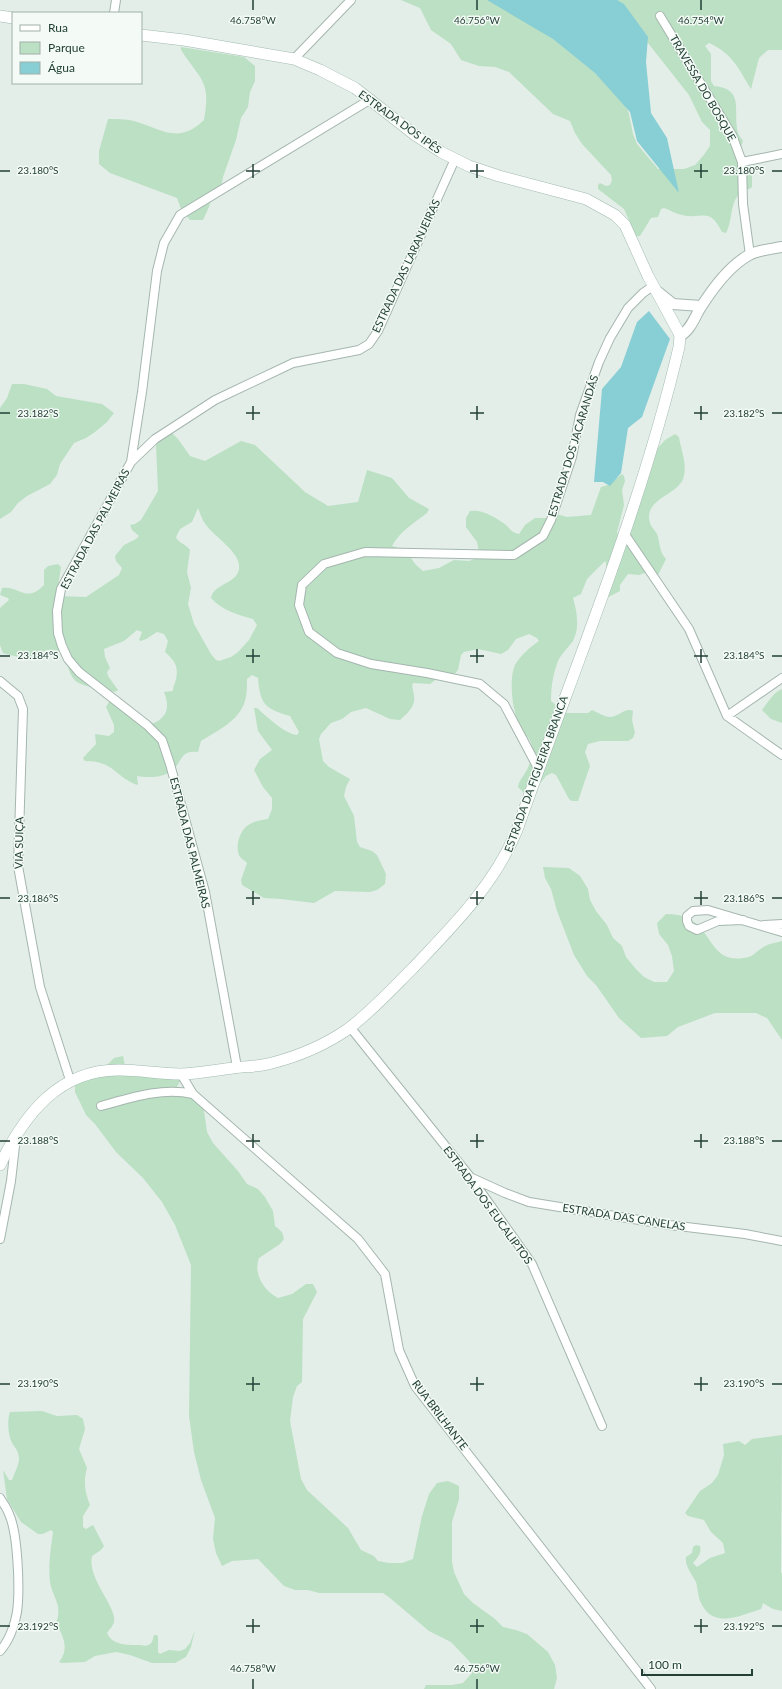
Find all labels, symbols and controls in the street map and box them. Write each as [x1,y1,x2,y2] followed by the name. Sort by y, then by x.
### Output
[12,12,142,84] legend
[230,14,277,26] text: 46.758°W
[454,14,501,26] text: 46.756°W
[678,14,725,26] text: 46.754°W
[48,20,68,35] text: Rua
[668,32,739,143] street label: TRAVESSA DO BOSQUE
[48,40,85,55] text: Parque
[48,60,75,75] text: Água
[356,87,444,156] street label: ESTRADA DOS IPÊS
[18,164,58,176] text: 23.180°S
[724,164,764,176] text: 23.180°S
[369,197,442,335] street label: ESTRADA DAS LARANJEIRAS
[545,373,600,518] street label: ESTRADA DOS JACARANDÁS
[18,407,58,419] text: 23.182°S
[724,407,764,419] text: 23.182°S
[57,466,132,591] street label: ESTRADA DAS PALMEIRAS
[18,649,58,661] text: 23.184°S
[724,649,764,661] text: 23.184°S
[501,693,570,854] street label: ESTRADA DA FIGUEIRA BRANCA
[168,776,213,910] street label: ESTRADA DAS PALMEIRAS
[12,816,25,869] street label: VIA SUIÇA
[18,892,58,904] text: 23.186°S
[724,892,764,904] text: 23.186°S
[18,1134,58,1146] text: 23.188°S
[724,1134,764,1146] text: 23.188°S
[441,1143,536,1266] street label: ESTRADA DOS EUCALIPTOS
[562,1200,686,1233] street label: ESTRADA DAS CANELAS
[18,1377,58,1389] text: 23.190°S
[410,1377,471,1452] street label: RUA BRILHANTE
[724,1377,764,1389] text: 23.190°S
[18,1620,58,1632] text: 23.192°S
[724,1620,764,1632] text: 23.192°S
[642,1651,752,1677] scale bar
[648,1657,682,1672] text: 100 m
[230,1662,277,1674] text: 46.758°W
[454,1662,501,1674] text: 46.756°W

